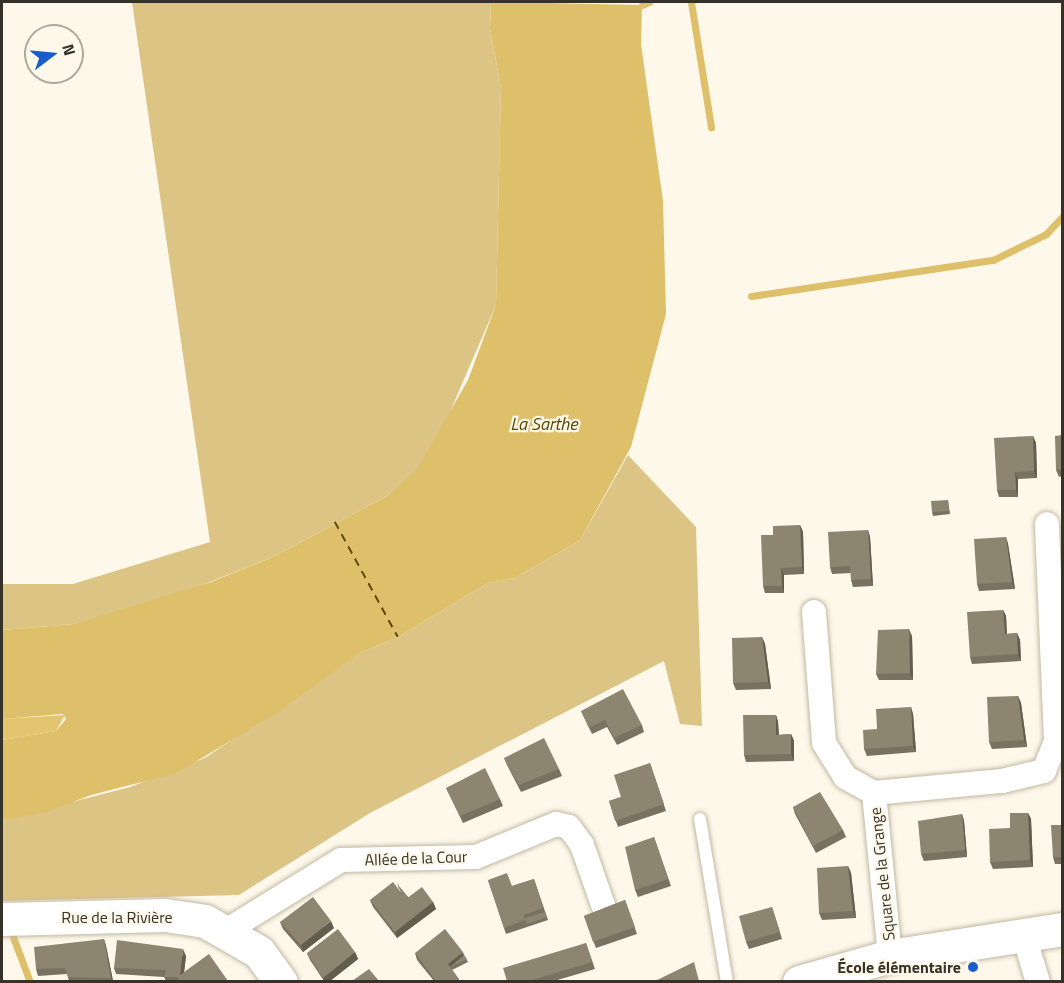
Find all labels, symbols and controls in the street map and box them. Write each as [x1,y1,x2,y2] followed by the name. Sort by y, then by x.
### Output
[24,24,84,84] north arrow
[56,41,82,58] text: N
[510,413,578,435] water label: La Sarthe
[865,806,899,942] street label: Square de la Grange
[364,847,468,869] street label: Allée de la Cour
[61,907,173,927] street label: Rue de la Rivière
[837,957,961,977] place label: École élémentaire
[966,960,980,974] marker: École élémentaire

